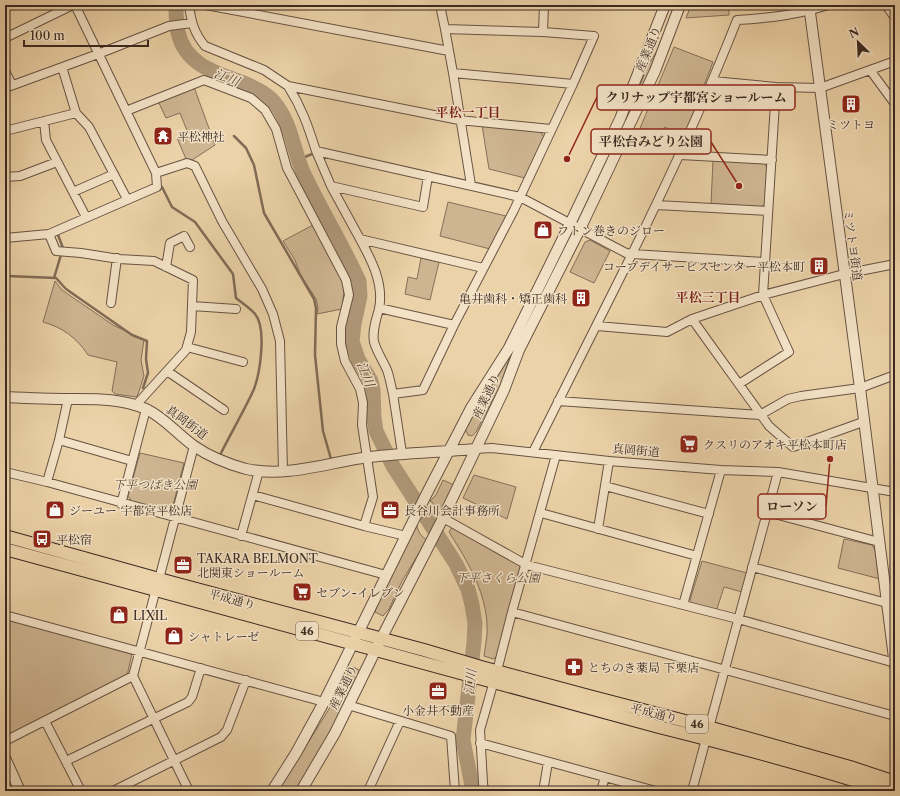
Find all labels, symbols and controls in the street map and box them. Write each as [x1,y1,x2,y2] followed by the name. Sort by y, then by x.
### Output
[24,22,148,48] scale bar
[838,22,878,62] north arrow
[632,24,664,74] street label: 産業通り
[847,24,862,41] text: N
[30,28,65,43] text: 100 m
[212,65,244,90] water label: 江川
[597,85,795,110] callout: クリナップ宇都宮ショールーム
[606,89,786,105] text: クリナップ宇都宮ショールーム
[840,93,862,115] building icon: ミツトヨ
[435,104,501,120] district label: 平松一丁目
[827,117,875,132] place label: ミツトヨ
[152,125,174,147] temple icon: 平松神社
[177,129,225,144] place label: 平松神社
[591,129,711,154] callout: 平松台みどり公園
[599,133,703,149] text: 平松台みどり公園
[841,208,865,282] street label: ミツトヨ街道
[532,219,554,241] shop icon: フトン巻きのジロー
[557,223,665,238] place label: フトン巻きのジロー
[808,255,830,277] building icon: コープデイサービスセンター平松本町
[603,259,805,274] place label: コープデイサービスセンター平松本町
[570,287,592,309] building icon: 亀井歯科・矯正歯科
[675,289,741,305] district label: 平松三丁目
[459,291,567,306] place label: 亀井歯科・矯正歯科
[354,359,379,391] water label: 江川
[469,371,503,421] street label: 産業通り
[163,402,211,442] street label: 真岡街道
[678,433,700,455] supermarket icon: クスリのアオキ平松本町店
[703,437,847,452] place label: クスリのアオキ平松本町店
[611,440,661,460] street label: 真岡街道
[113,477,199,492] park label: 下平つばき公園
[758,494,826,519] callout: ローソン
[766,498,818,514] text: ローソン
[44,499,66,521] shop icon: ジーユー 宇都宮平松店
[379,499,401,521] office icon: 長谷川会計事務所
[69,503,192,518] place label: ジーユー 宇都宮平松店
[404,503,500,518] place label: 長谷川会計事務所
[31,528,53,550] bus stop icon: 平松宿
[56,532,92,547] place label: 平松宿
[197,551,318,580] place label: TAKARA BELMONT 北関東ショールーム
[172,554,194,576] office icon: TAKARA BELMONT 北関東ショールーム
[456,570,542,585] park label: 下平さくら公園
[291,581,313,603] supermarket icon: セブン-イレブン
[316,585,405,600] place label: セブン-イレブン
[207,586,257,612] street label: 平成通り
[108,604,130,626] shop icon: LIXIL
[133,608,167,623] place label: LIXIL
[296,622,318,640] road number: 46
[163,625,185,647] shop icon: シャトレーゼ
[188,629,260,644] place label: シャトレーゼ
[563,656,585,678] pharmacy icon: とちのき薬局 下栗店
[588,660,699,675] place label: とちのき薬局 下栗店
[326,662,360,712] street label: 産業通り
[461,666,480,696] water label: 江川
[427,680,449,702] office icon: 小金井不動産
[629,700,679,726] street label: 平成通り
[402,703,474,718] place label: 小金井不動産
[686,715,708,733] road number: 46

